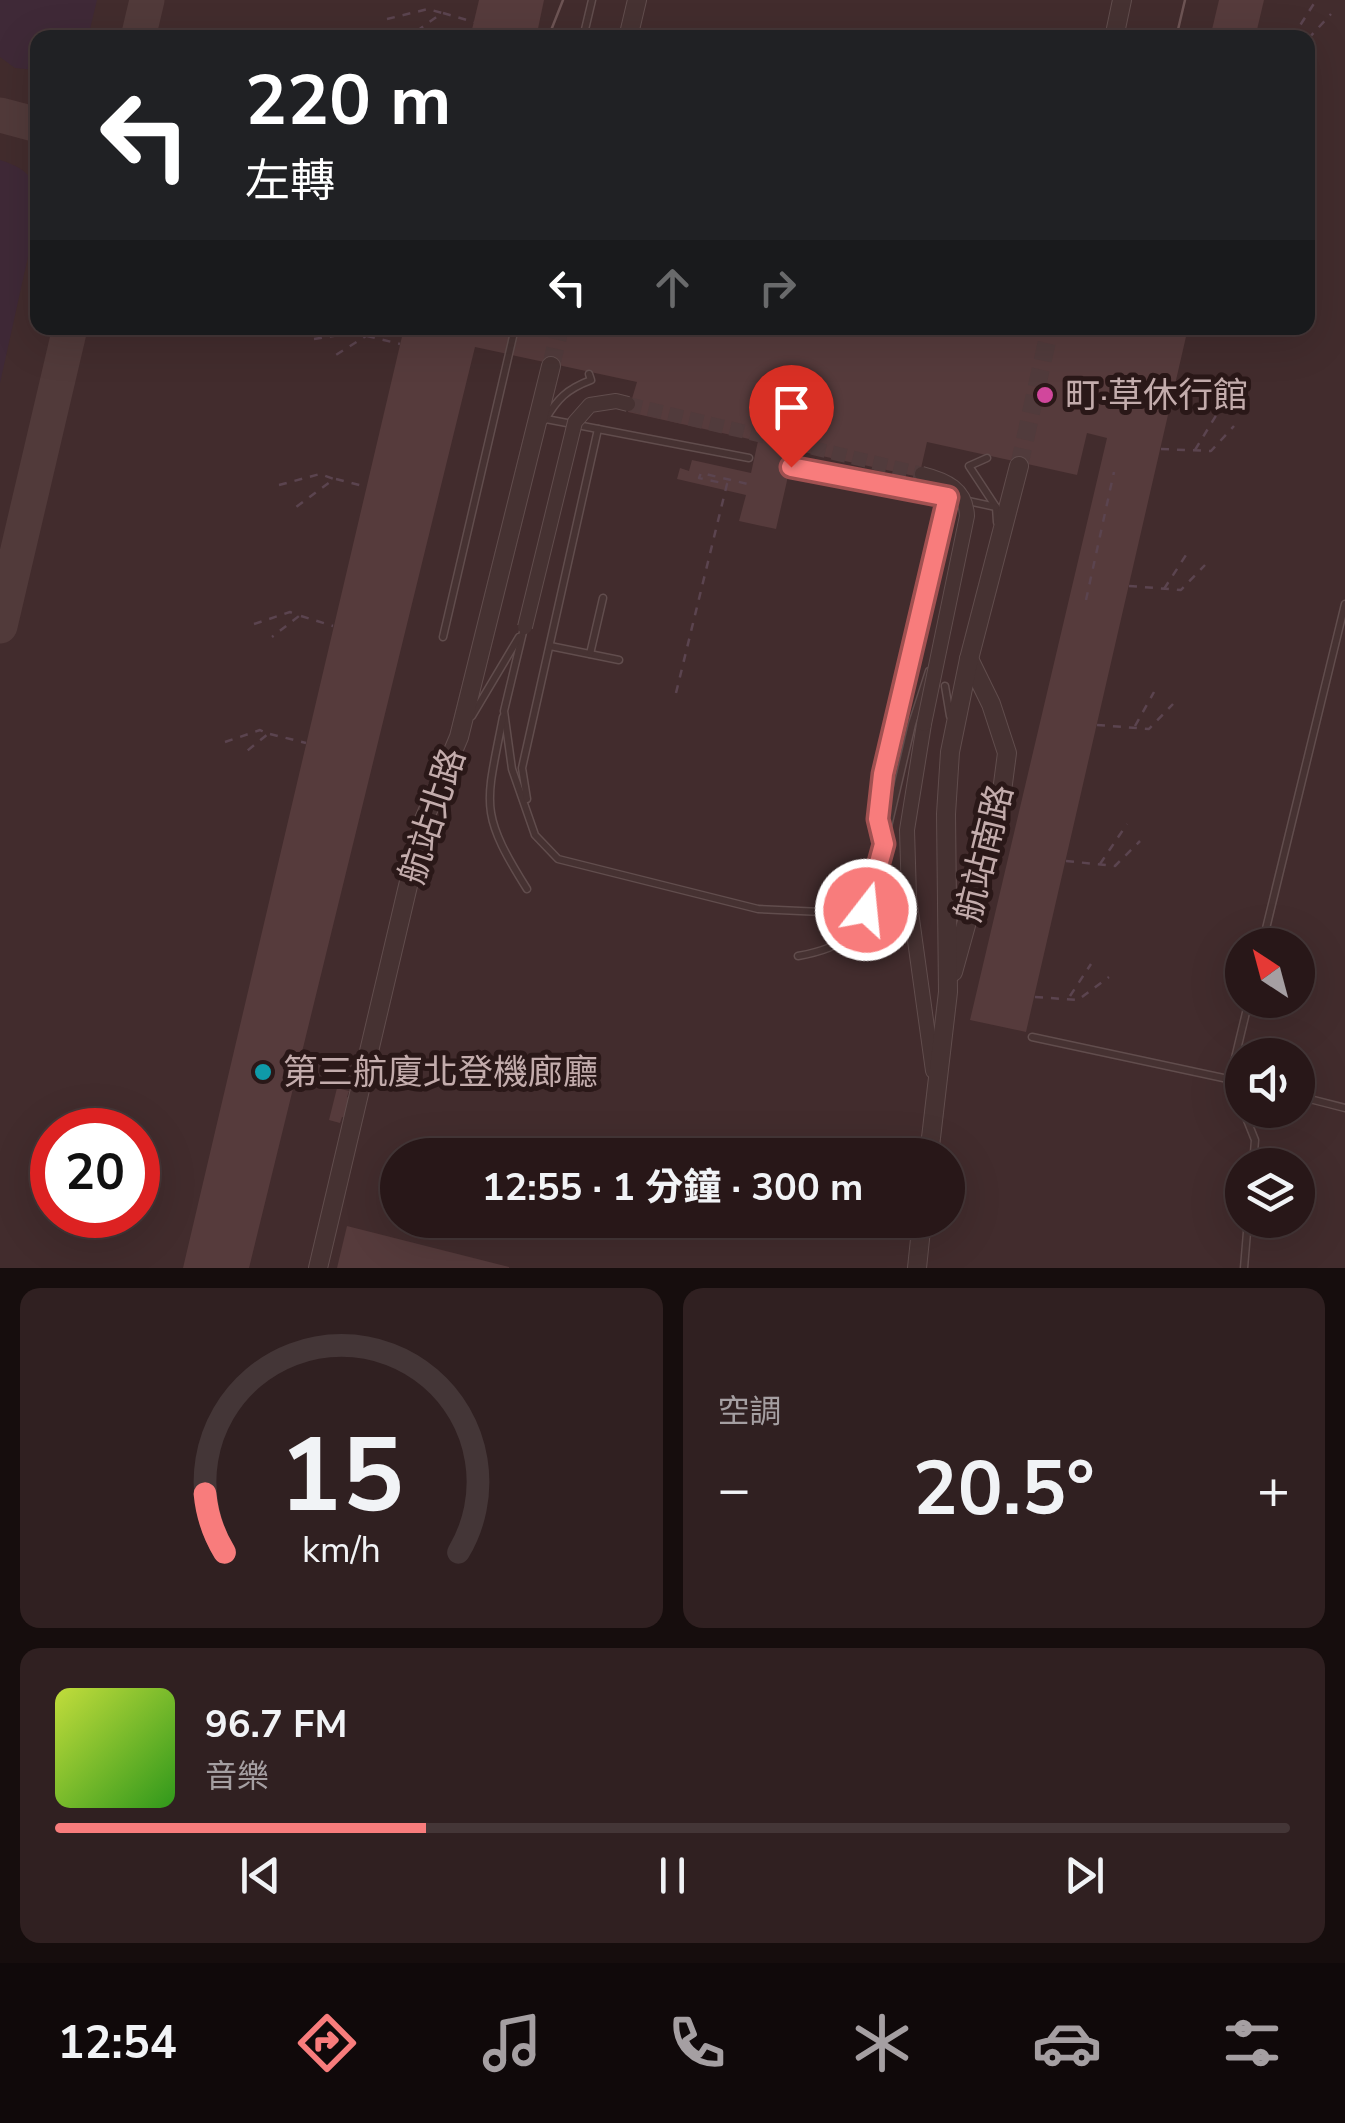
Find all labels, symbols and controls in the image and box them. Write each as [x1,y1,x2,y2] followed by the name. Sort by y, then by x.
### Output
[245,53,451,149] text: 220 m
[80,70,210,200] icon: left
[245,151,335,212] text: 左轉
[540,260,595,315] icon: left
[645,260,700,315] icon: ahead
[750,260,805,315] icon: right
[749,365,834,468] pin
[1065,372,1248,419] place label: 町·草休行館
[764,380,819,435] icon: arrive
[1034,384,1056,406] marker: 町·草休行館
[388,742,476,890] street label: 航站北路
[945,780,1024,927] street label: 航站南路
[814,858,918,962] position arrow
[1225,928,1315,1018] north arrow
[1225,928,1315,1238] map controls
[1225,1038,1315,1128] button: sound
[283,1049,598,1096] place label: 第三航廈北登機廊廳
[252,1061,274,1083] marker: 第三航廈北登機廊廳
[30,1108,160,1238] speed limit sign: 20
[1225,1148,1315,1238] button: layers
[482,1162,863,1213] text: 12:55 · 1 分鐘 · 300 m
[718,1390,782,1433] text: 空調
[279,1405,404,1547] text: 15
[913,1438,1095,1540] text: 20.5°
[718,1452,751,1527] text: −
[1257,1452,1290,1527] text: +
[302,1526,381,1575] text: km/h
[205,1699,347,1750] text: 96.7 FM
[205,1755,269,1798] text: 音樂
[233,1848,288,1903] icon: previous
[645,1848,700,1903] icon: pause
[1057,1848,1112,1903] icon: next
[292,2008,362,2078] icon: directions
[477,2008,547,2078] icon: music
[662,2008,732,2078] icon: phone
[847,2008,917,2078] icon: climate
[1032,2008,1102,2078] icon: car
[1217,2008,1287,2078] icon: filters
[58,2013,177,2074] text: 12:54

